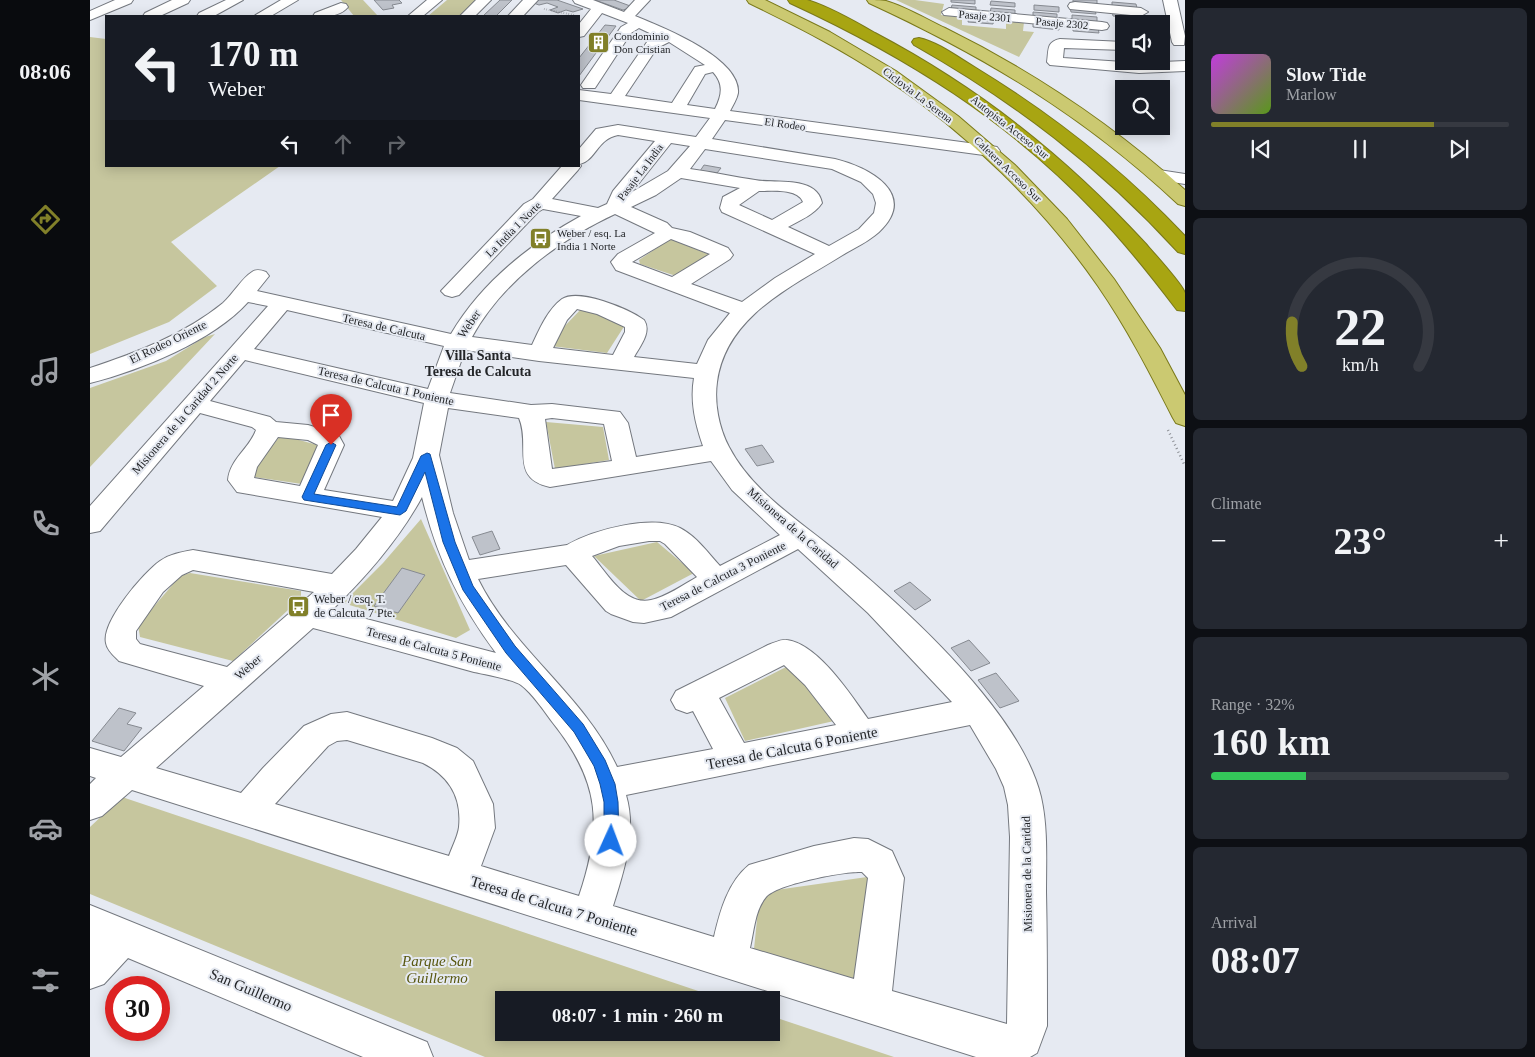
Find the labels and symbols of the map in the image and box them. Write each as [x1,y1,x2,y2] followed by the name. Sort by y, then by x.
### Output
[958,8,1012,24] street label: Pasaje 2301
[1035,15,1089,31] street label: Pasaje 2302
[586,30,610,54] building icon: Condominio Don Cristian
[614,30,671,55] place label: Condominio Don Cristian
[881,65,955,125] street label: Ciclovìa La Serena
[969,93,1052,161] street label: Autopista Acceso Sur
[764,115,807,133] street label: El Rodeo
[972,134,1044,205] street label: Caletera Acceso Sur
[615,141,665,203] street label: Pasaje La India
[483,199,543,259] street label: La India 1 Norte
[529,227,553,251] bus stop icon: Weber / esq. La India 1 Norte
[557,227,626,252] place label: Weber / esq. La India 1 Norte
[455,307,483,341] street label: Weber
[341,311,428,344] street label: Teresa de Calcuta
[127,317,209,367] street label: El Rodeo Oriente
[425,348,531,379] district label: Villa Santa Teresa de Calcuta
[129,351,241,477] street label: Misionera de la Caridad 2 Norte
[317,364,455,408] street label: Teresa de Calcuta 1 Poniente
[310,394,352,445] pin
[745,485,841,571] street label: Misionera de la Caridad
[658,538,788,614] street label: Teresa de Calcuta 3 Poniente
[314,592,395,620] place label: Weber / esq. T. de Calcuta 7 Pte.
[286,594,310,618] bus stop icon: Weber / esq. T. de Calcuta 7 Pte.
[365,624,503,674] street label: Teresa de Calcuta 5 Poniente
[232,652,264,682] street label: Weber
[705,723,879,772] street label: Teresa de Calcuta 6 Poniente
[584,814,636,866] position arrow
[1019,816,1035,932] street label: Misionera de la Caridad
[469,873,640,939] street label: Teresa de Calcuta 7 Poniente
[401,953,472,986] park label: Parque San Guillermo
[207,965,295,1015] street label: San Guillermo
[105,976,170,1041] speed limit sign: 30

